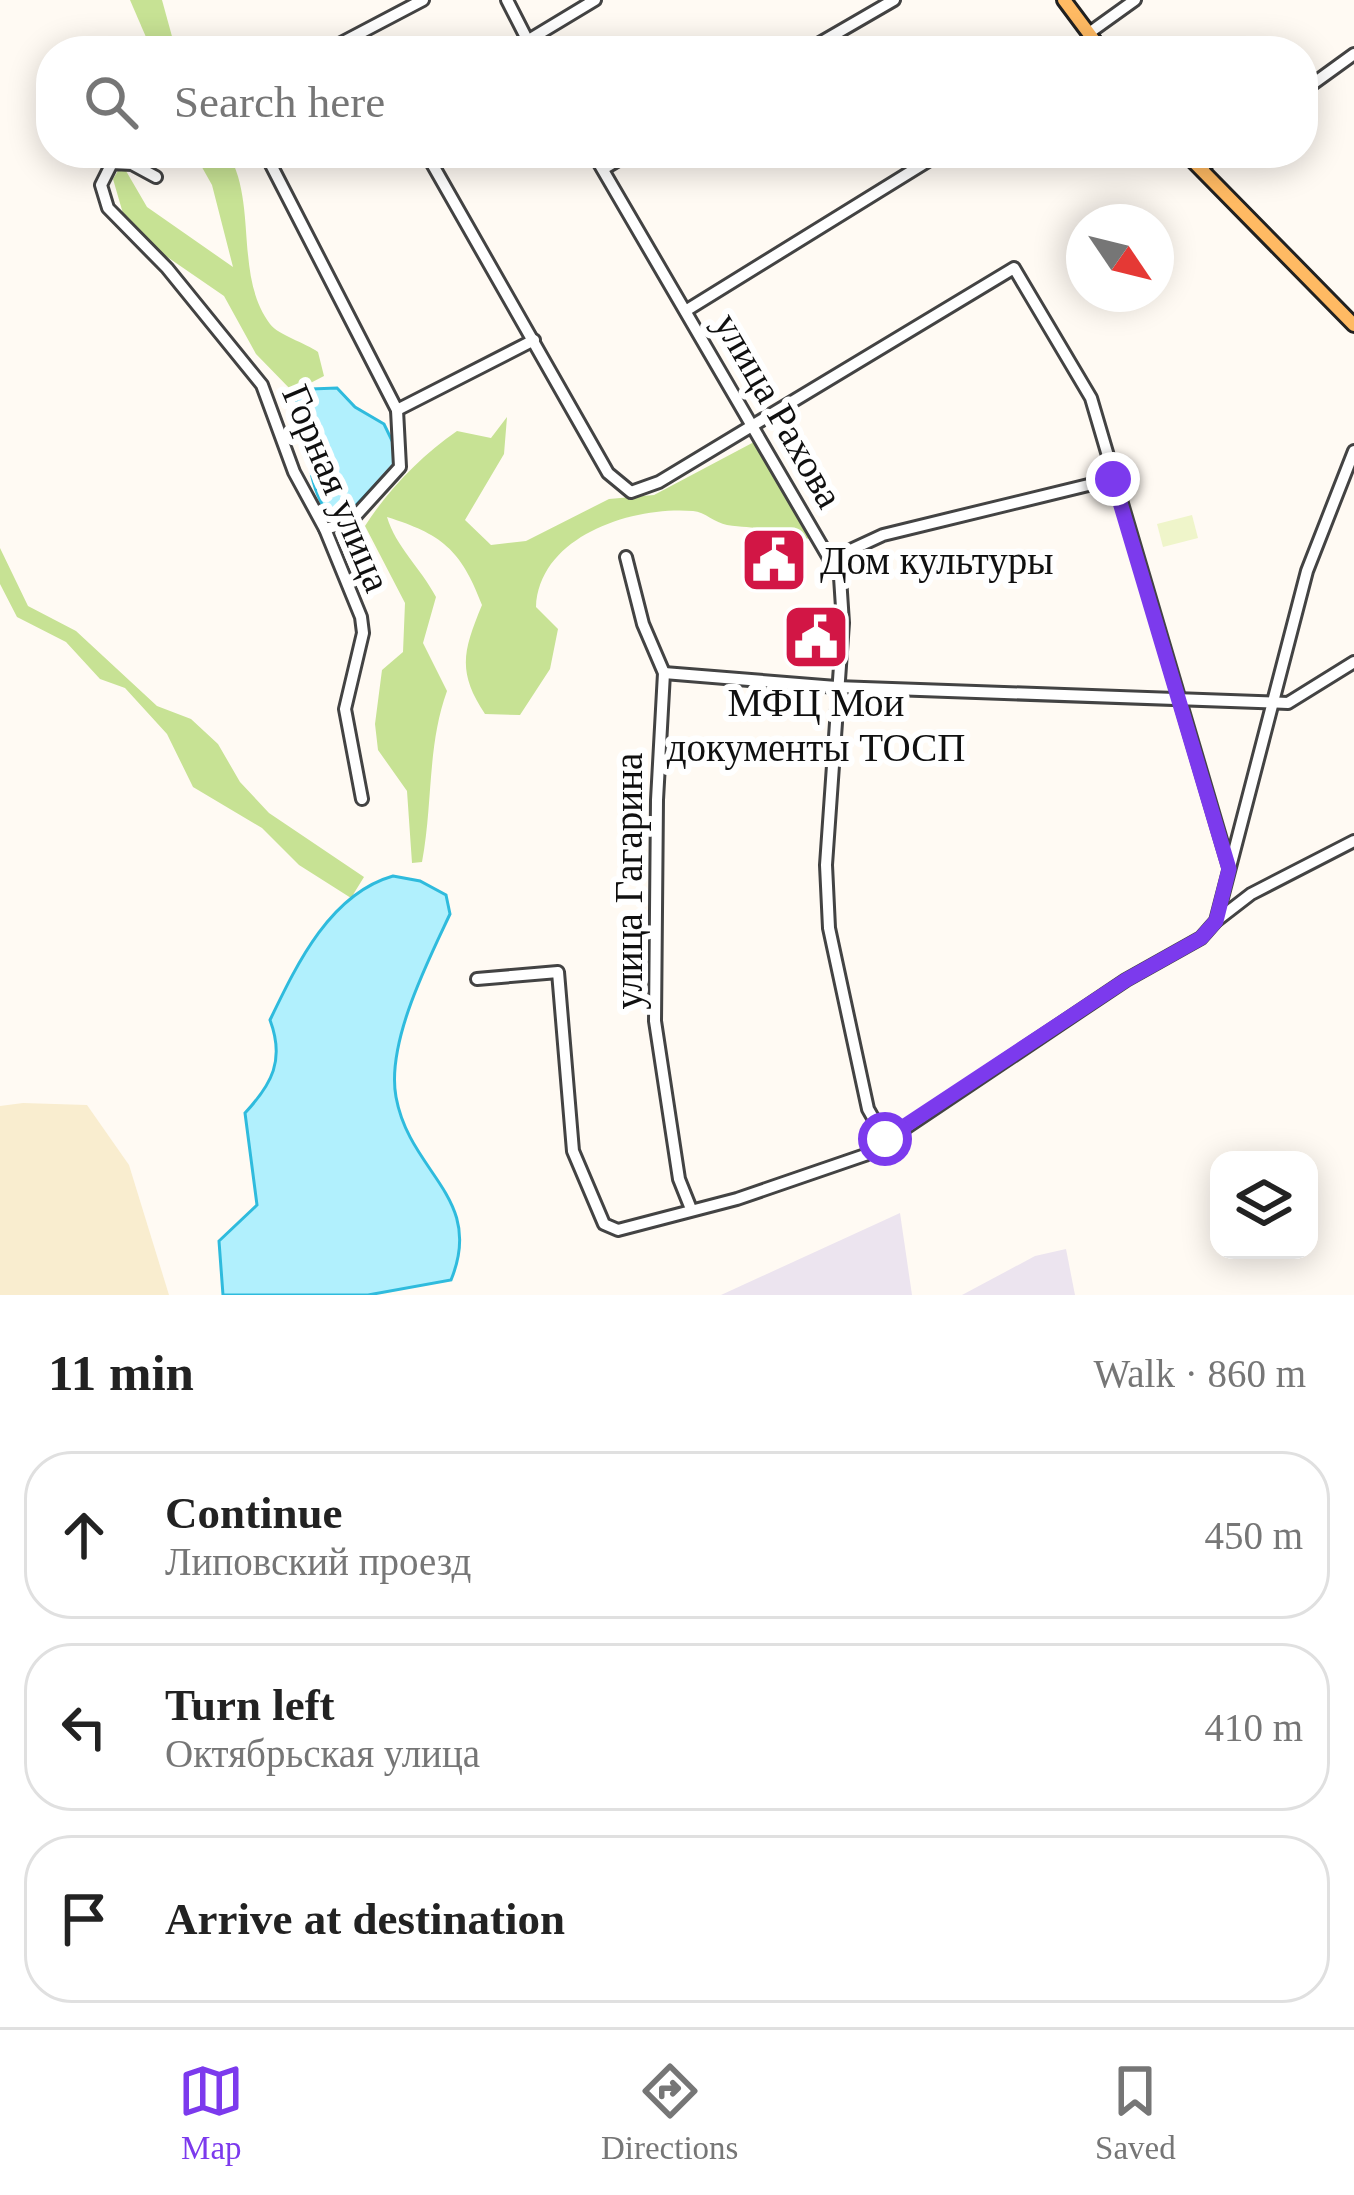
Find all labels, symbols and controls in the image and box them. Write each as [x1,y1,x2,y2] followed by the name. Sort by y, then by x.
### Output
[36,36,1318,168] search box
[78,69,144,135] icon: search
[174,77,385,127] text: Search here
[1066,204,1174,312] north arrow
[705,305,852,516] street label: улица Рахова
[273,378,400,598] street label: Горная улица
[1086,452,1140,506] route end
[739,525,809,595] public building icon: Дом культуры
[820,539,1053,583] place label: Дом культуры
[781,602,851,672] public building icon: МФЦ Мои документы ТОСП
[667,681,965,770] place label: МФЦ Мои документы ТОСП
[607,753,651,1009] street label: улица Гагарина
[858,1112,912,1166] route start
[1210,1151,1318,1259] map controls
[1210,1151,1318,1259] button: layers
[48,1345,194,1401] text: 11 min
[1094,1352,1306,1395] text: Walk · 860 m
[165,1488,343,1538] text: Continue
[51,1502,117,1568] icon: ahead
[1204,1514,1303,1557] text: 450 m
[165,1540,471,1583] text: Липовский проезд
[165,1680,335,1730] text: Turn left
[51,1694,117,1760] icon: left
[1204,1706,1303,1749] text: 410 m
[165,1732,480,1775] text: Октябрьская улица
[51,1886,117,1952] icon: arrive
[165,1894,565,1944] text: Arrive at destination
[178,2058,244,2167] tab: Map
[601,2058,738,2167] tab: Directions
[1095,2058,1176,2167] tab: Saved

